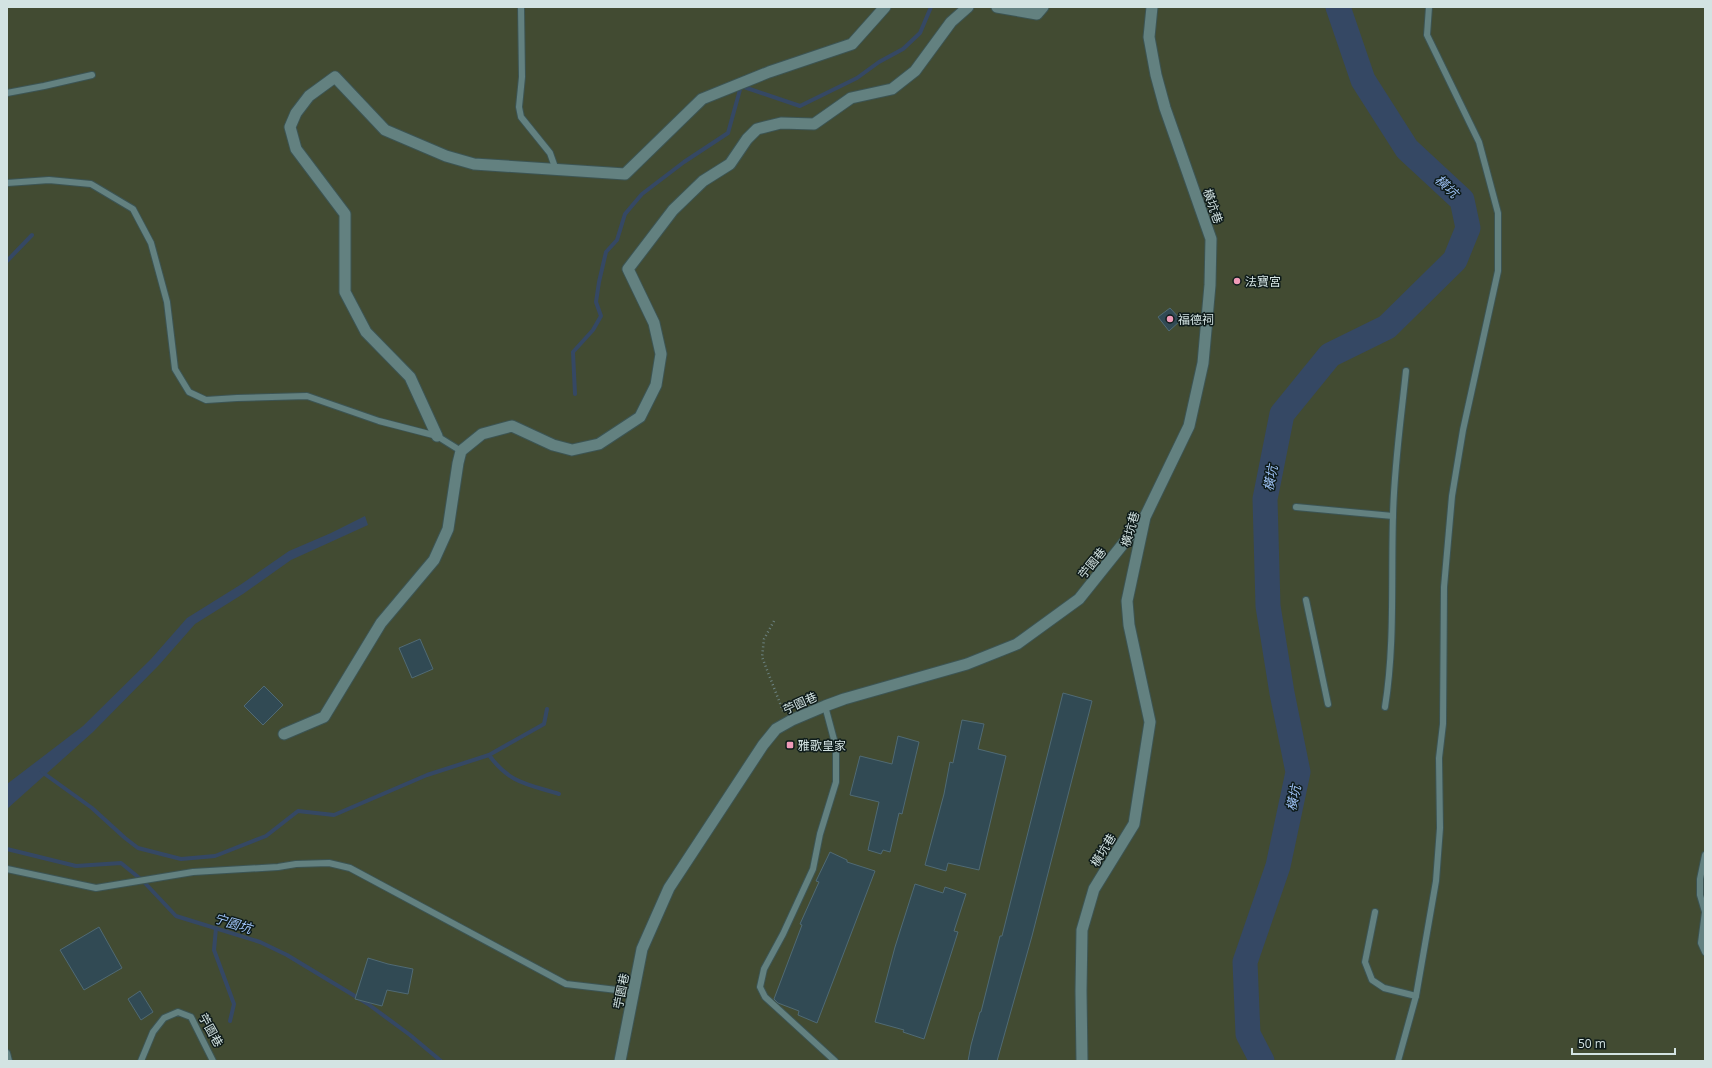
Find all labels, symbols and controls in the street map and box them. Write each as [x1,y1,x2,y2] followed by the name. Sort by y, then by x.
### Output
[1431,171,1464,203] water label: 橫坑
[1199,186,1227,226] street label: 橫坑巷
[1245,273,1281,290] place label: 法寶宮
[1232,276,1242,286] marker: 法寶宮
[1178,311,1214,328] place label: 福德祠
[1165,314,1175,324] marker: 福德祠
[1259,462,1282,492] water label: 橫坑
[1117,509,1143,549] street label: 橫坑巷
[1074,544,1110,582] street label: 苧園巷
[780,688,820,718] street label: 苧園巷
[798,737,846,754] place label: 雅歌皇家
[785,740,795,750] marker: 雅歌皇家
[1281,781,1305,813] water label: 橫坑
[1086,830,1120,870] street label: 橫坑巷
[212,909,256,938] water label: 宁園坑
[609,972,633,1010] street label: 苧園巷
[195,1010,227,1050] street label: 苧園巷
[1572,1030,1675,1056] scale bar
[1578,1035,1606,1052] text: 50 m

